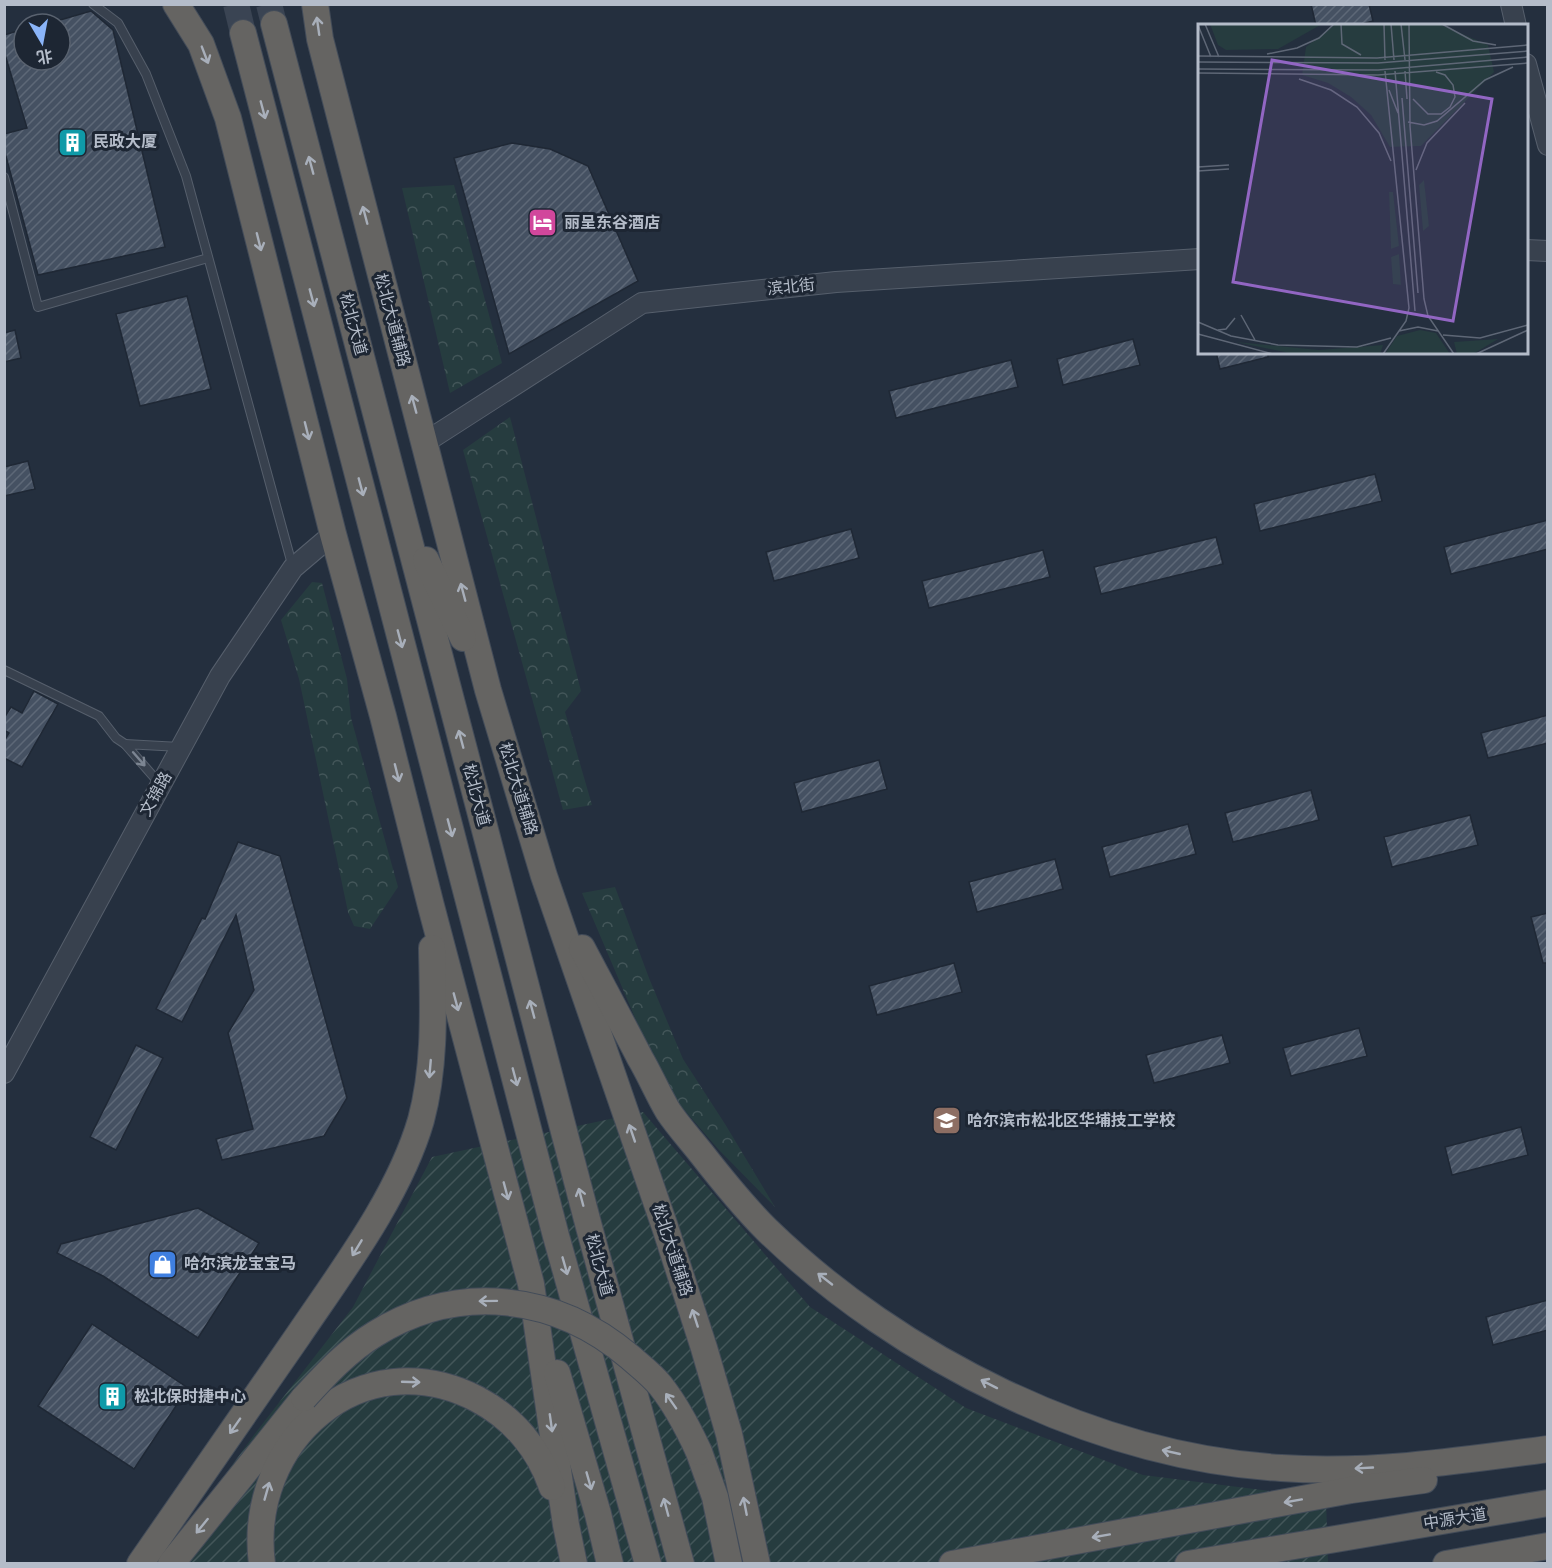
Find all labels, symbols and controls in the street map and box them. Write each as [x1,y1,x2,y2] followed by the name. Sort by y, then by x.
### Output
[12,12,72,72] north arrow
[312,16,323,36] one-way arrow
[1198,24,1528,354] inset map
[35,44,54,68] text: 北
[200,45,211,64] one-way arrow
[258,100,269,119] one-way arrow
[56,126,88,158] building icon: 民政大厦
[93,131,157,153] place label: 民政大厦
[305,156,316,175] one-way arrow
[359,206,370,225] one-way arrow
[527,207,559,239] hotel icon: 丽呈东谷酒店
[564,212,660,234] place label: 丽呈东谷酒店
[254,232,266,251] one-way arrow
[369,271,415,369] street label: 松北大道辅路
[766,274,816,300] street label: 滨北街
[307,288,318,307] one-way arrow
[334,290,372,358] street label: 松北大道
[407,394,419,413] one-way arrow
[302,421,314,440] one-way arrow
[356,477,367,496] one-way arrow
[457,583,468,602] one-way arrow
[395,629,407,648] one-way arrow
[455,730,466,749] one-way arrow
[493,740,543,838] street label: 松北大道辅路
[132,751,145,767] one-way arrow
[457,761,495,829] street label: 松北大道
[392,763,404,782] one-way arrow
[135,768,177,820] street label: 文锦路
[444,818,456,837] one-way arrow
[451,993,463,1012] one-way arrow
[525,1000,537,1019] one-way arrow
[424,1059,435,1079] one-way arrow
[510,1067,521,1086] one-way arrow
[930,1105,962,1137] school or university icon: 哈尔滨市松北区华埔技工学校
[967,1110,1176,1132] place label: 哈尔滨市松北区华埔技工学校
[626,1124,637,1143] one-way arrow
[501,1181,513,1200] one-way arrow
[575,1188,586,1207] one-way arrow
[647,1201,697,1299] street label: 松北大道辅路
[580,1231,618,1299] street label: 松北大道
[350,1239,363,1256] one-way arrow
[147,1248,179,1280] shop icon: 哈尔滨龙宝宝马
[184,1253,296,1275] place label: 哈尔滨龙宝宝马
[560,1256,571,1275] one-way arrow
[817,1273,833,1286] one-way arrow
[479,1296,499,1307] one-way arrow
[688,1309,699,1328] one-way arrow
[401,1376,421,1388] one-way arrow
[980,1378,998,1389] one-way arrow
[97,1381,129,1413] building icon: 松北保时捷中心
[134,1386,246,1408] place label: 松北保时捷中心
[665,1393,677,1409] one-way arrow
[546,1413,557,1433] one-way arrow
[229,1417,241,1434] one-way arrow
[1161,1445,1180,1457] one-way arrow
[1355,1463,1375,1474] one-way arrow
[584,1471,595,1490] one-way arrow
[262,1482,273,1501] one-way arrow
[1284,1496,1304,1507] one-way arrow
[739,1497,751,1516] one-way arrow
[660,1498,672,1517] one-way arrow
[1422,1503,1488,1535] street label: 中源大道
[195,1517,208,1533] one-way arrow
[1092,1531,1112,1542] one-way arrow

